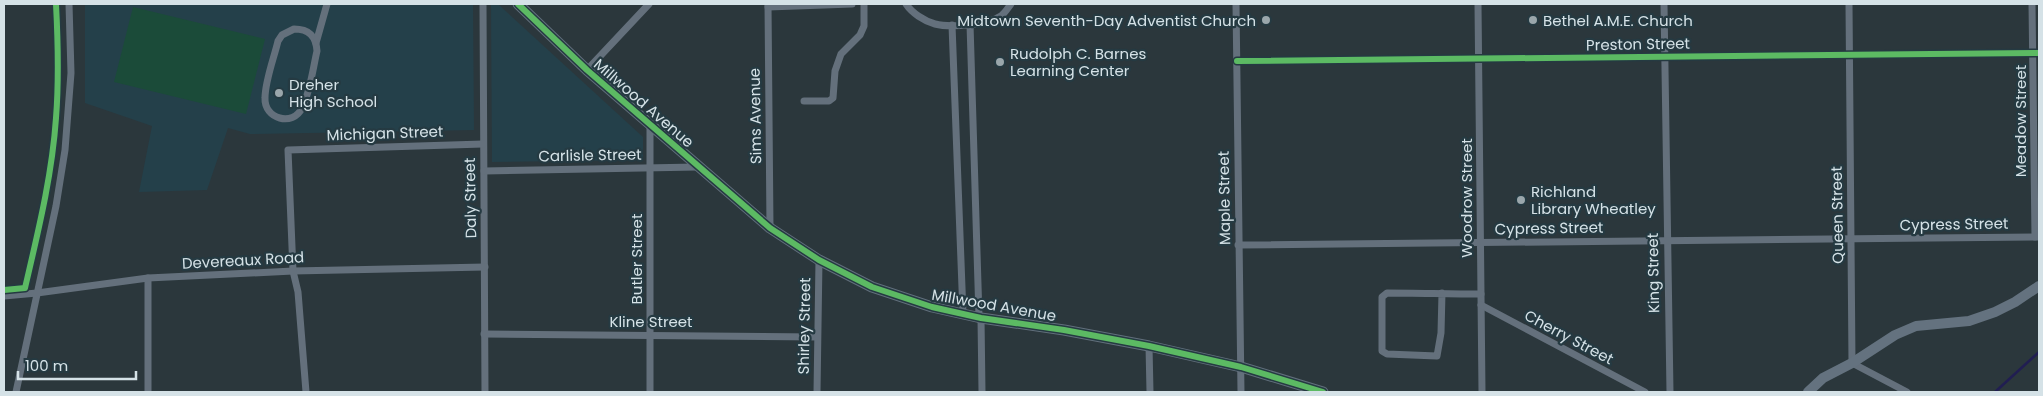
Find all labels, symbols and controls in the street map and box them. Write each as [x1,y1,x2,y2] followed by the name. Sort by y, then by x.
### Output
[957,10,1256,31] place label: Midtown Seventh-Day Adventist Church
[1543,10,1693,31] place label: Bethel A.M.E. Church
[1260,14,1272,26] marker: Midtown Seventh-Day Adventist Church
[1527,14,1539,26] marker: Bethel A.M.E. Church
[1586,33,1690,55] street label: Preston Street
[1010,43,1146,81] place label: Rudolph C. Barnes Learning Center
[590,54,698,152] street label: Millwood Avenue
[994,56,1006,68] marker: Rudolph C. Barnes Learning Center
[2010,65,2031,177] street label: Meadow Street
[744,68,766,164] street label: Sims Avenue
[289,74,377,112] place label: Dreher High School
[273,87,285,99] marker: Dreher High School
[326,120,444,146] street label: Michigan Street
[1456,138,1477,258] street label: Woodrow Street
[538,144,642,166] street label: Carlisle Street
[1213,151,1235,245] street label: Maple Street
[459,157,481,239] street label: Daly Street
[1826,166,1848,264] street label: Queen Street
[1531,181,1656,219] place label: Richland Library Wheatley
[1515,194,1527,206] marker: Richland Library Wheatley
[1899,213,2009,235] street label: Cypress Street
[626,214,647,304] street label: Butler Street
[1494,217,1604,239] street label: Cypress Street
[1642,233,1664,313] street label: King Street
[181,246,305,274] street label: Devereaux Road
[793,277,815,375] street label: Shirley Street
[930,284,1058,326] street label: Millwood Avenue
[1521,305,1617,369] street label: Cherry Street
[609,311,693,332] street label: Kline Street
[18,348,135,380] scale bar
[25,355,68,376] text: 100 m

